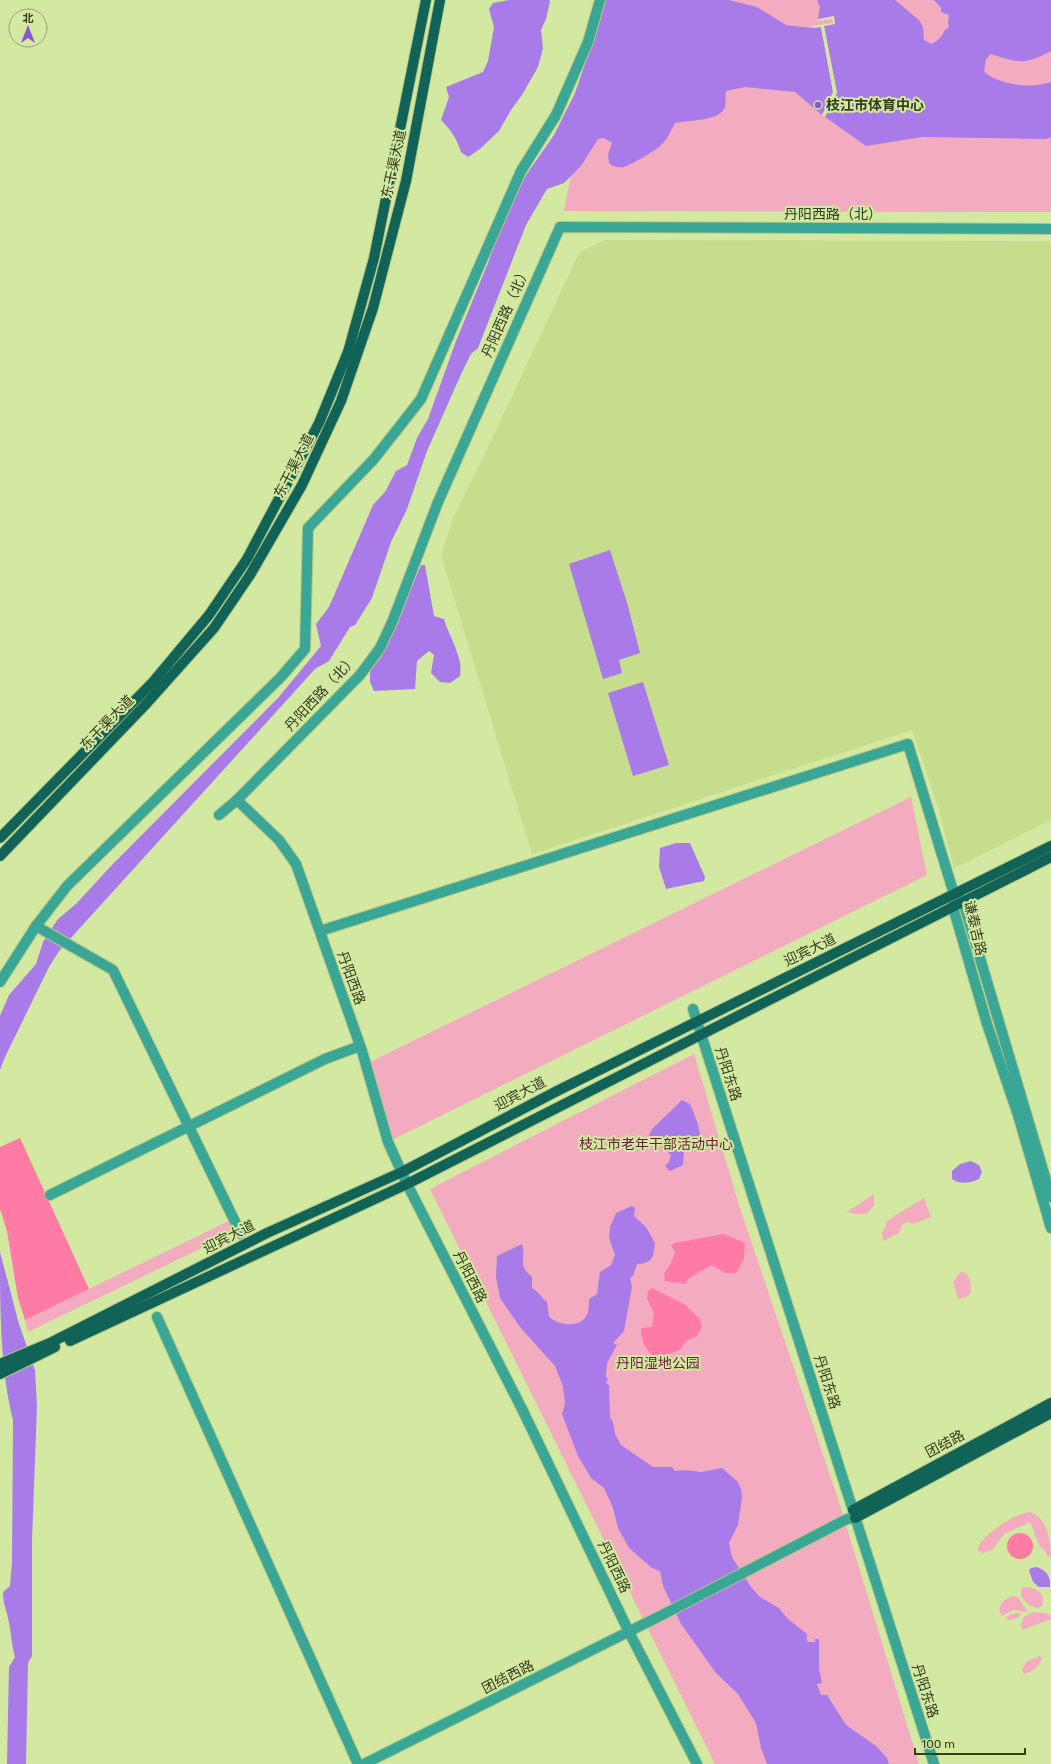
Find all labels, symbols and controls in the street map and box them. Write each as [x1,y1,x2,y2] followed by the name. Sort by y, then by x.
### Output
[8,8,48,48] north arrow
[23,12,34,25] text: 北
[826,97,924,114] place label: 枝江市体育中心
[813,100,823,110] marker: 枝江市体育中心
[378,128,410,200] street label: 东干渠大道
[784,206,882,223] street label: 丹阳西路（北）
[478,264,534,360] street label: 丹阳西路（北）
[271,431,317,501] street label: 东干渠大道
[281,651,361,735] street label: 丹阳西路（北）
[77,692,137,754] street label: 东干渠大道
[960,899,990,957] street label: 谦泰吉路
[781,930,839,970] street label: 迎宾大道
[333,949,369,1007] street label: 丹阳西路
[711,1045,745,1103] street label: 丹阳东路
[491,1073,549,1115] street label: 迎宾大道
[579,1136,733,1153] park label: 枝江市老年干部活动中心
[200,1217,258,1257] street label: 迎宾大道
[450,1248,490,1306] street label: 丹阳西路
[810,1353,844,1411] street label: 丹阳东路
[616,1355,700,1372] park label: 丹阳湿地公园
[922,1427,968,1461] street label: 团结路
[594,1538,634,1596] street label: 丹阳西路
[479,1657,537,1697] street label: 团结西路
[908,1662,942,1720] street label: 丹阳东路
[915,1730,1025,1756] scale bar
[921,1737,955,1751] text: 100 m

